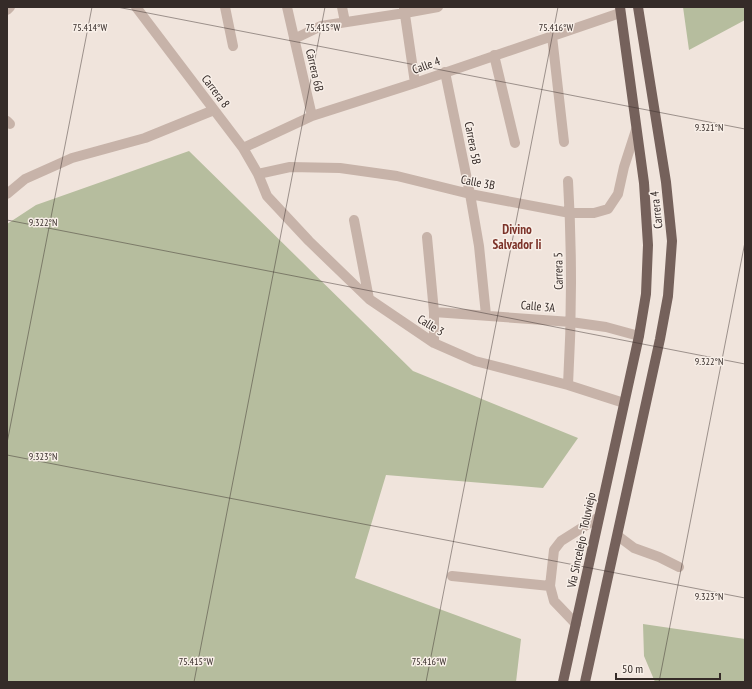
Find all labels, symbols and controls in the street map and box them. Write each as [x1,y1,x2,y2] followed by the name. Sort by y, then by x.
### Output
[73,21,107,34] text: 75.414°W
[306,21,340,34] text: 75.415°W
[539,21,573,34] text: 75.416°W
[303,47,327,93] street label: Carrera 6B
[410,53,443,77] street label: Calle 4
[199,71,233,111] street label: Carrera 8
[462,120,485,166] street label: Carrera 5B
[695,121,723,134] text: 9.321°N
[460,171,497,193] street label: Calle 3B
[647,190,665,230] street label: Carrera 4
[29,216,57,229] text: 9.322°N
[493,221,541,253] district label: Divino Salvador Ii
[550,252,566,290] street label: Carrera 5
[520,297,556,315] street label: Calle 3A
[415,311,447,339] street label: Calle 3
[695,355,723,368] text: 9.322°N
[29,450,57,463] text: 9.323°N
[563,491,598,590] street label: Vía Sincelejo - Toluviejo
[695,590,723,603] text: 9.323°N
[179,655,213,668] text: 75.415°W
[412,655,446,668] text: 75.416°W
[616,655,720,681] scale bar
[622,661,643,676] text: 50 m

